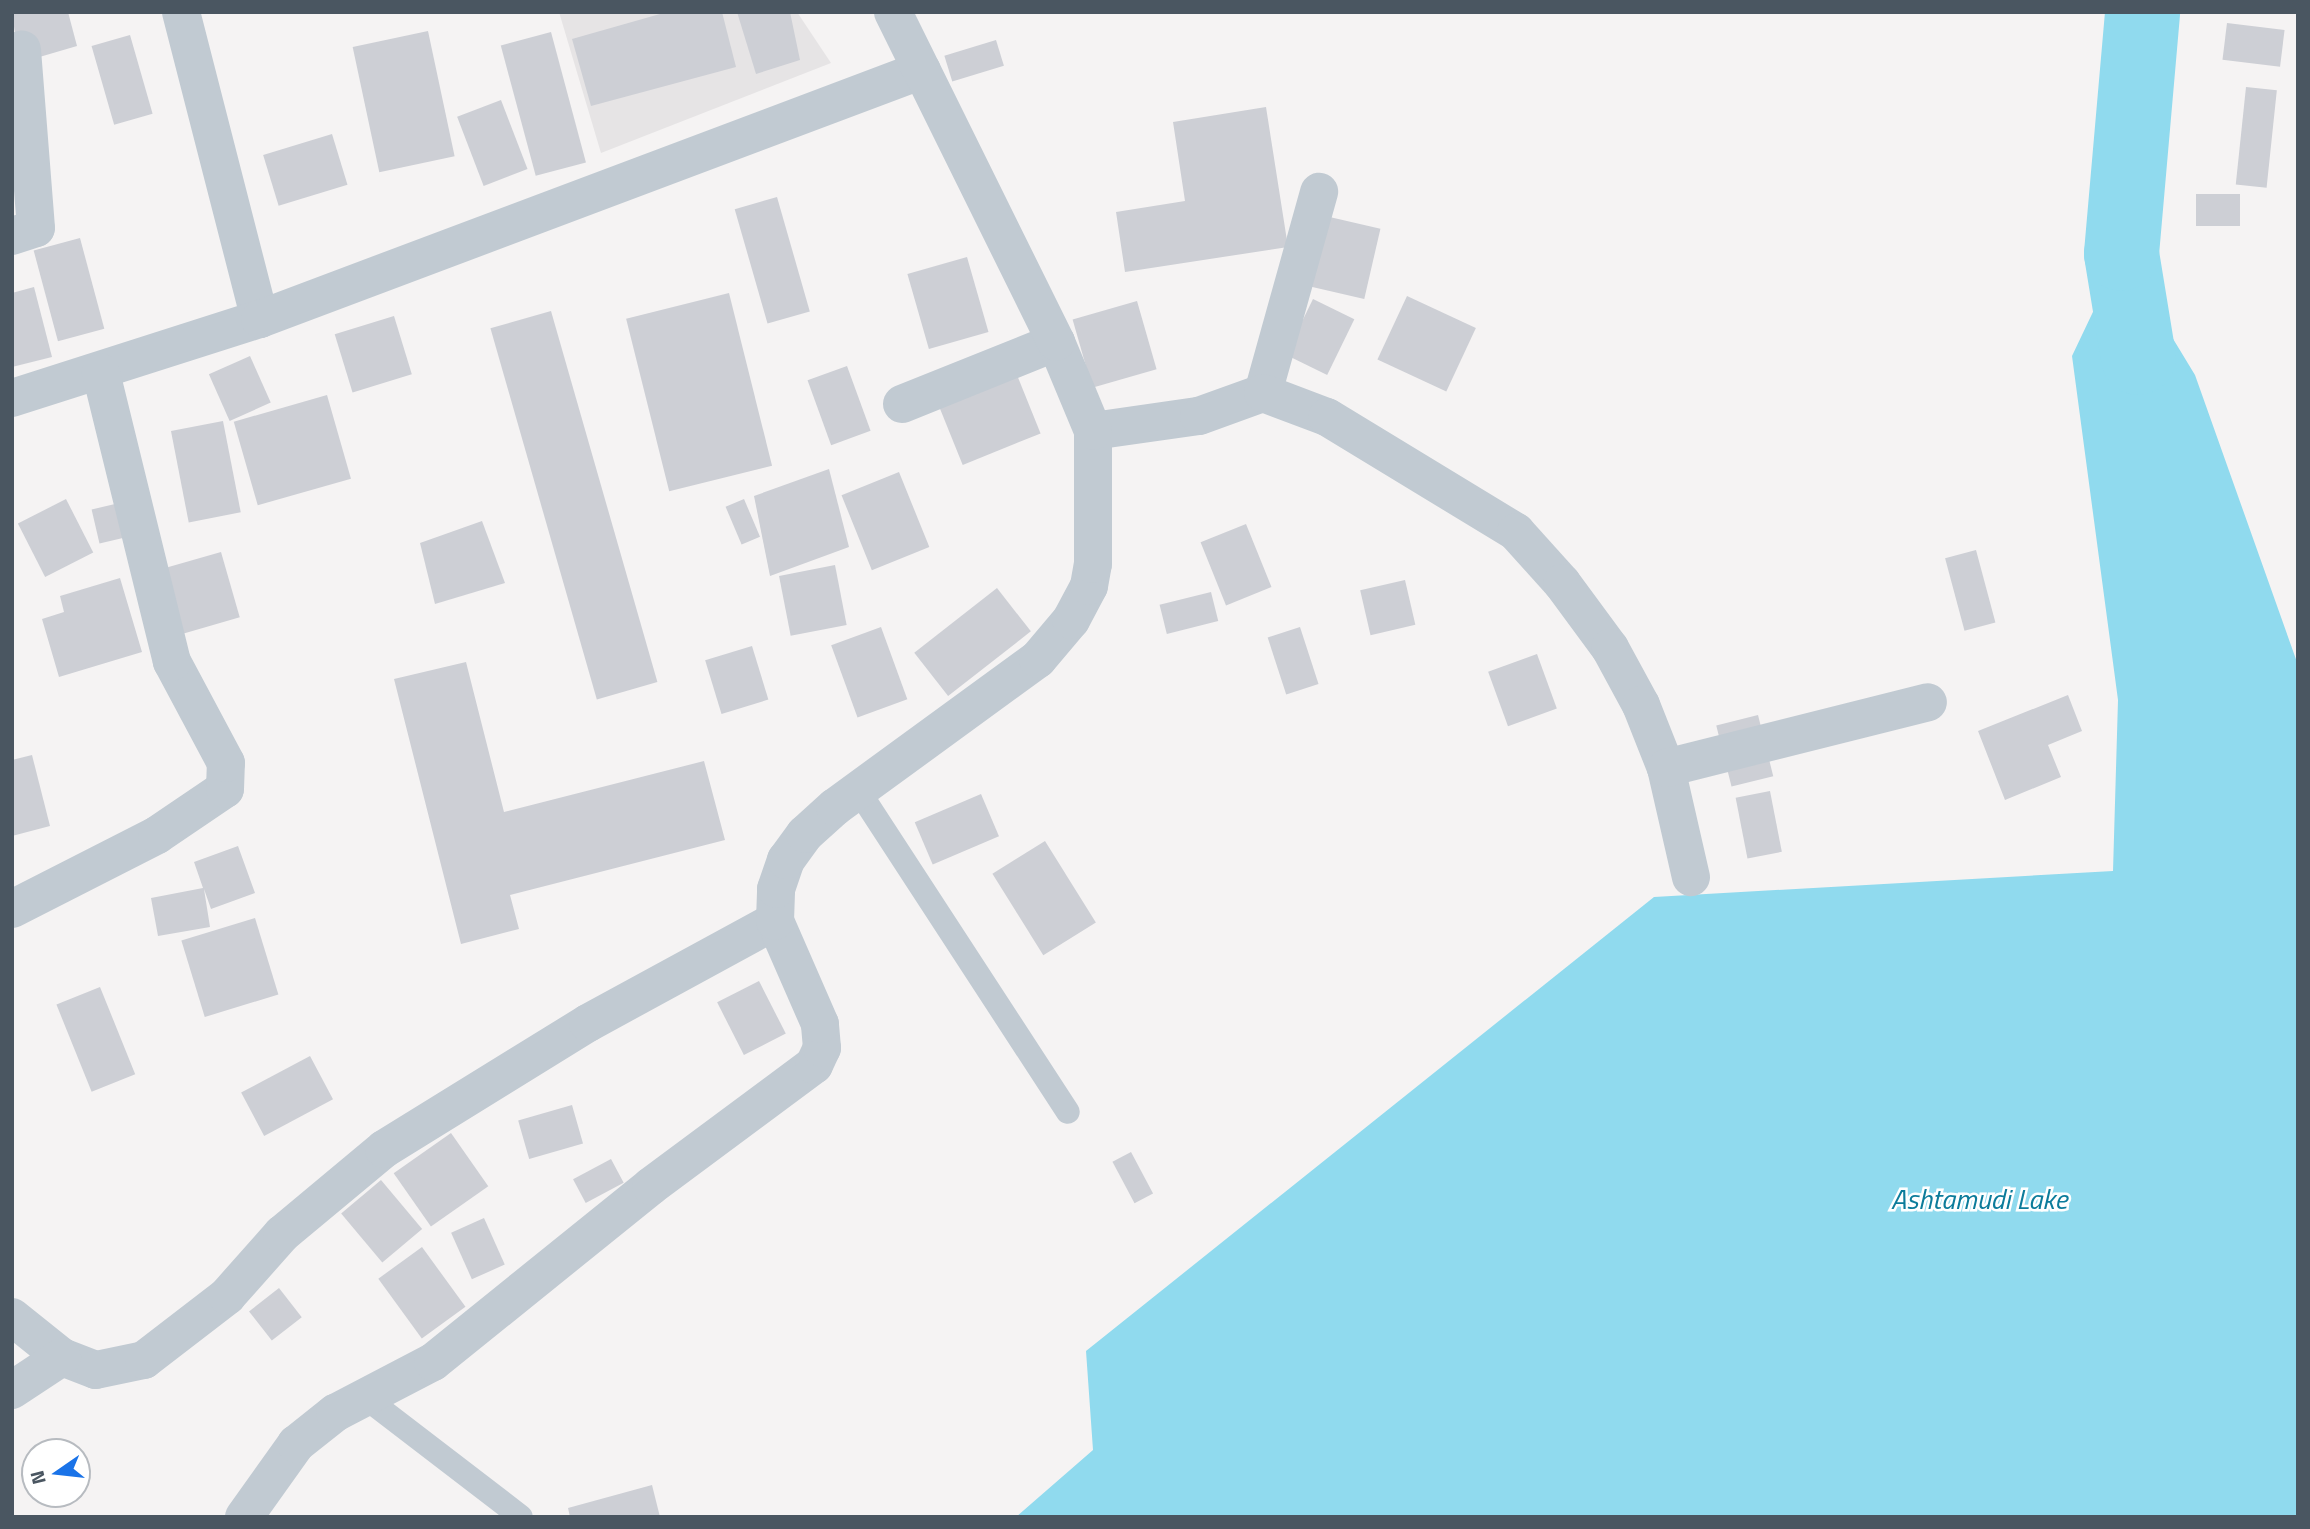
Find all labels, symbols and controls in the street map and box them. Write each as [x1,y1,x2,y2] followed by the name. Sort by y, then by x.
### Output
[1891,1182,2067,1216] water label: Ashtamudi Lake
[21,1438,91,1508] north arrow
[21,1468,53,1488] text: N

